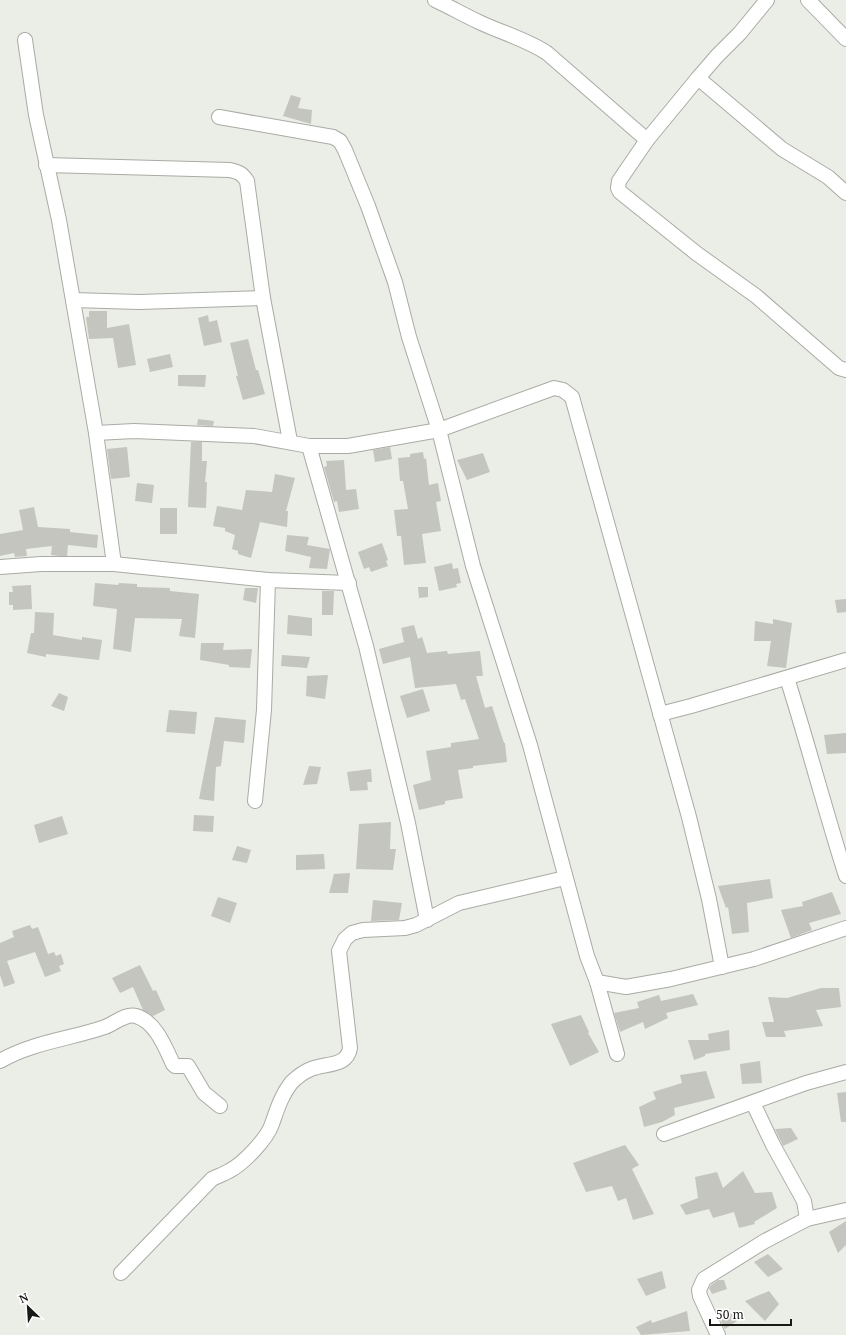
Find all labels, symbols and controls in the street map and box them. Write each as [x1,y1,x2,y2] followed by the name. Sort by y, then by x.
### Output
[8,1287,48,1327] north arrow
[16,1289,31,1306] text: N
[710,1301,791,1327] scale bar
[716,1306,744,1323] text: 50 m

